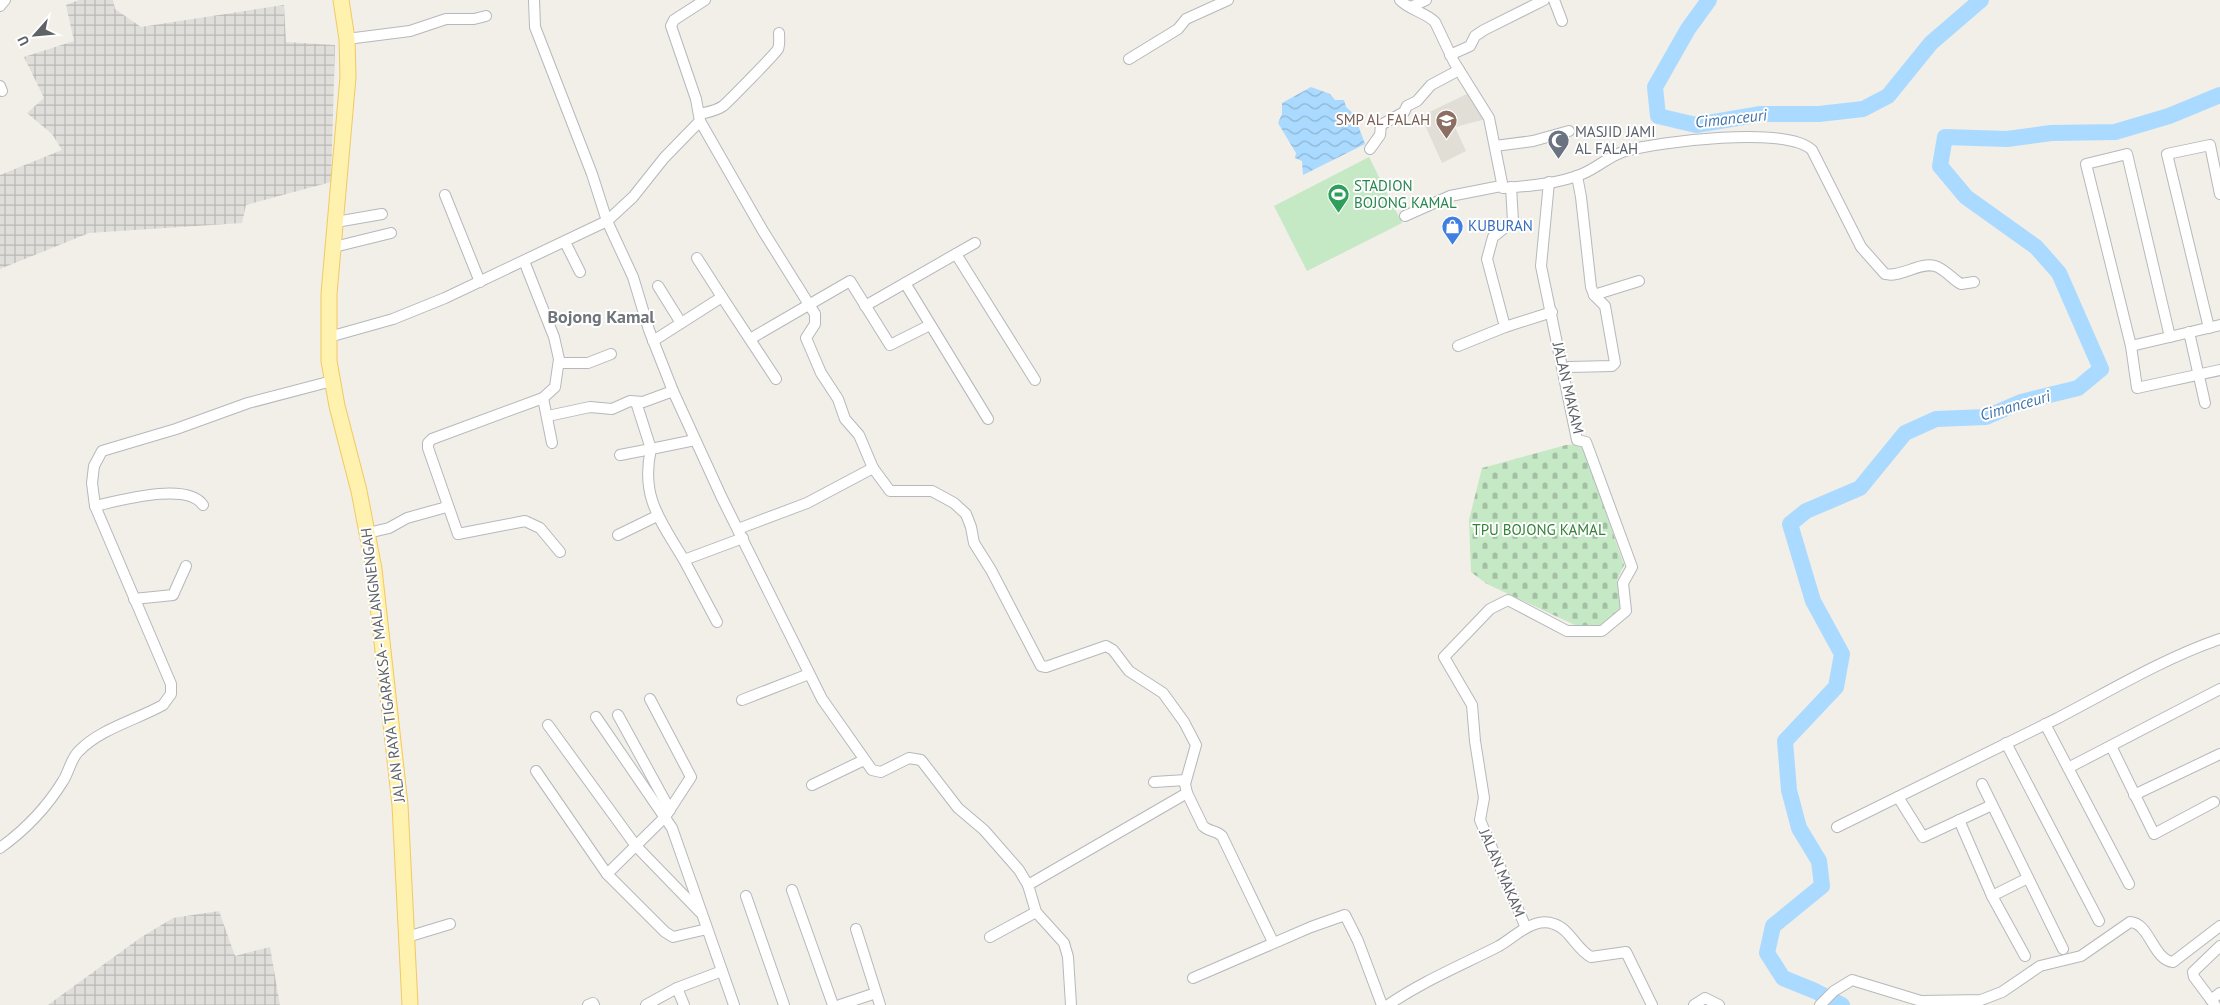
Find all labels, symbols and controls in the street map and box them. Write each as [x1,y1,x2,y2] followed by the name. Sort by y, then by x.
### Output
[10,10,60,60] north arrow
[13,33,33,49] text: U
[1694,104,1769,132] water label: Cimanceuri
[1434,108,1458,139] school or university icon: SMP AL FALAH
[1336,110,1430,129] place label: SMP AL FALAH
[1575,122,1656,158] place label: MASJID JAMI AL FALAH
[1547,129,1571,160] mosque icon: MASJID JAMI AL FALAH
[1354,176,1457,212] place label: STADION BOJONG KAMAL
[1326,183,1350,214] sports icon: STADION BOJONG KAMAL
[1440,214,1464,245] shop icon: KUBURAN
[1468,216,1533,235] place label: KUBURAN
[547,305,655,328] district label: Bojong Kamal
[1548,339,1588,436] street label: JALAN MAKAM
[1978,385,2053,425] water label: Cimanceuri
[1472,520,1606,539] park label: TPU BOJONG KAMAL
[356,527,409,804] street label: JALAN RAYA TIGARAKSA - MALANGNENGAH
[1475,825,1530,920] street label: JALAN MAKAM

